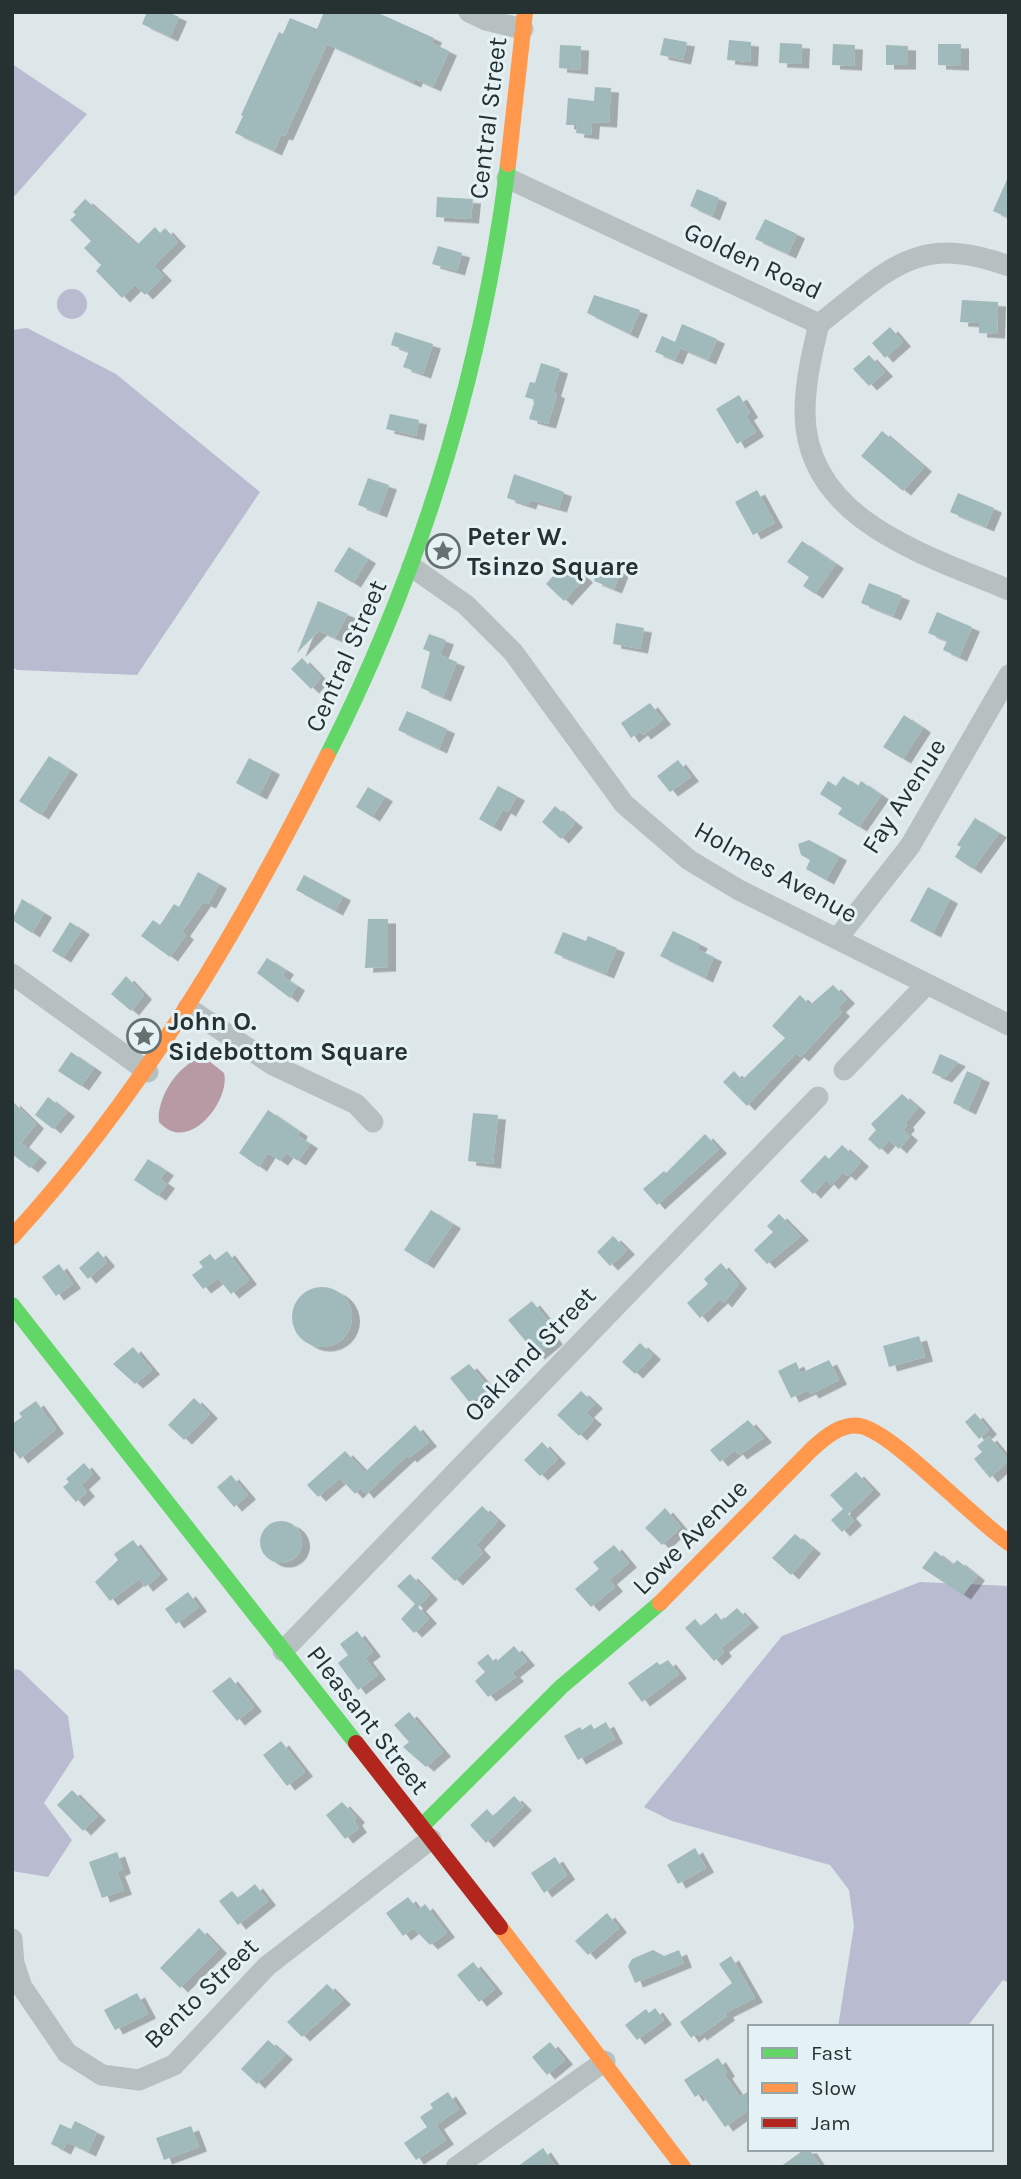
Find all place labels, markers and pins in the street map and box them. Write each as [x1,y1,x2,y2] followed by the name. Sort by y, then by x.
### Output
[467,521,639,582] place label: Peter W. Tsinzo Square
[424,532,462,570] place icon: Peter W. Tsinzo Square
[168,1006,408,1067] place label: John O. Sidebottom Square
[125,1017,163,1055] place icon: John O. Sidebottom Square

